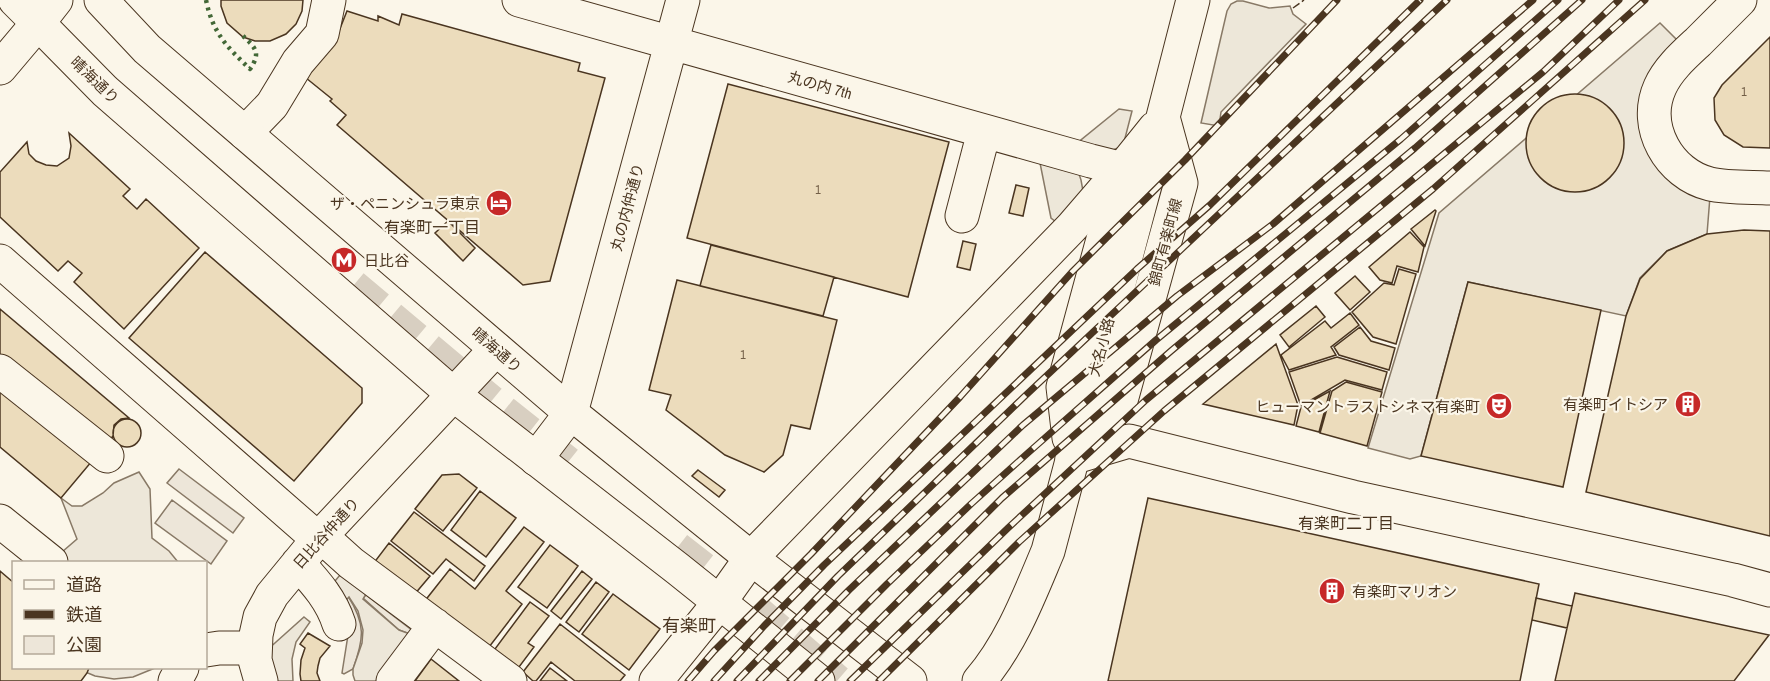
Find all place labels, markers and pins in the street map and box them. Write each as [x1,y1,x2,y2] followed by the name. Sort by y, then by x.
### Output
[484,188,514,218] hotel icon: ザ・ペニンシュラ東京
[330,193,480,214] place label: ザ・ペニンシュラ東京
[329,245,359,275] metro station icon: 日比谷
[364,250,409,271] place label: 日比谷
[1673,389,1703,419] building icon: 有楽町イトシア
[1484,391,1514,421] theatre icon: ヒューマントラストシネマ有楽町
[1563,394,1668,415] place label: 有楽町イトシア
[1255,396,1480,417] place label: ヒューマントラストシネマ有楽町
[1317,576,1347,606] building icon: 有楽町マリオン
[1352,581,1457,602] place label: 有楽町マリオン

